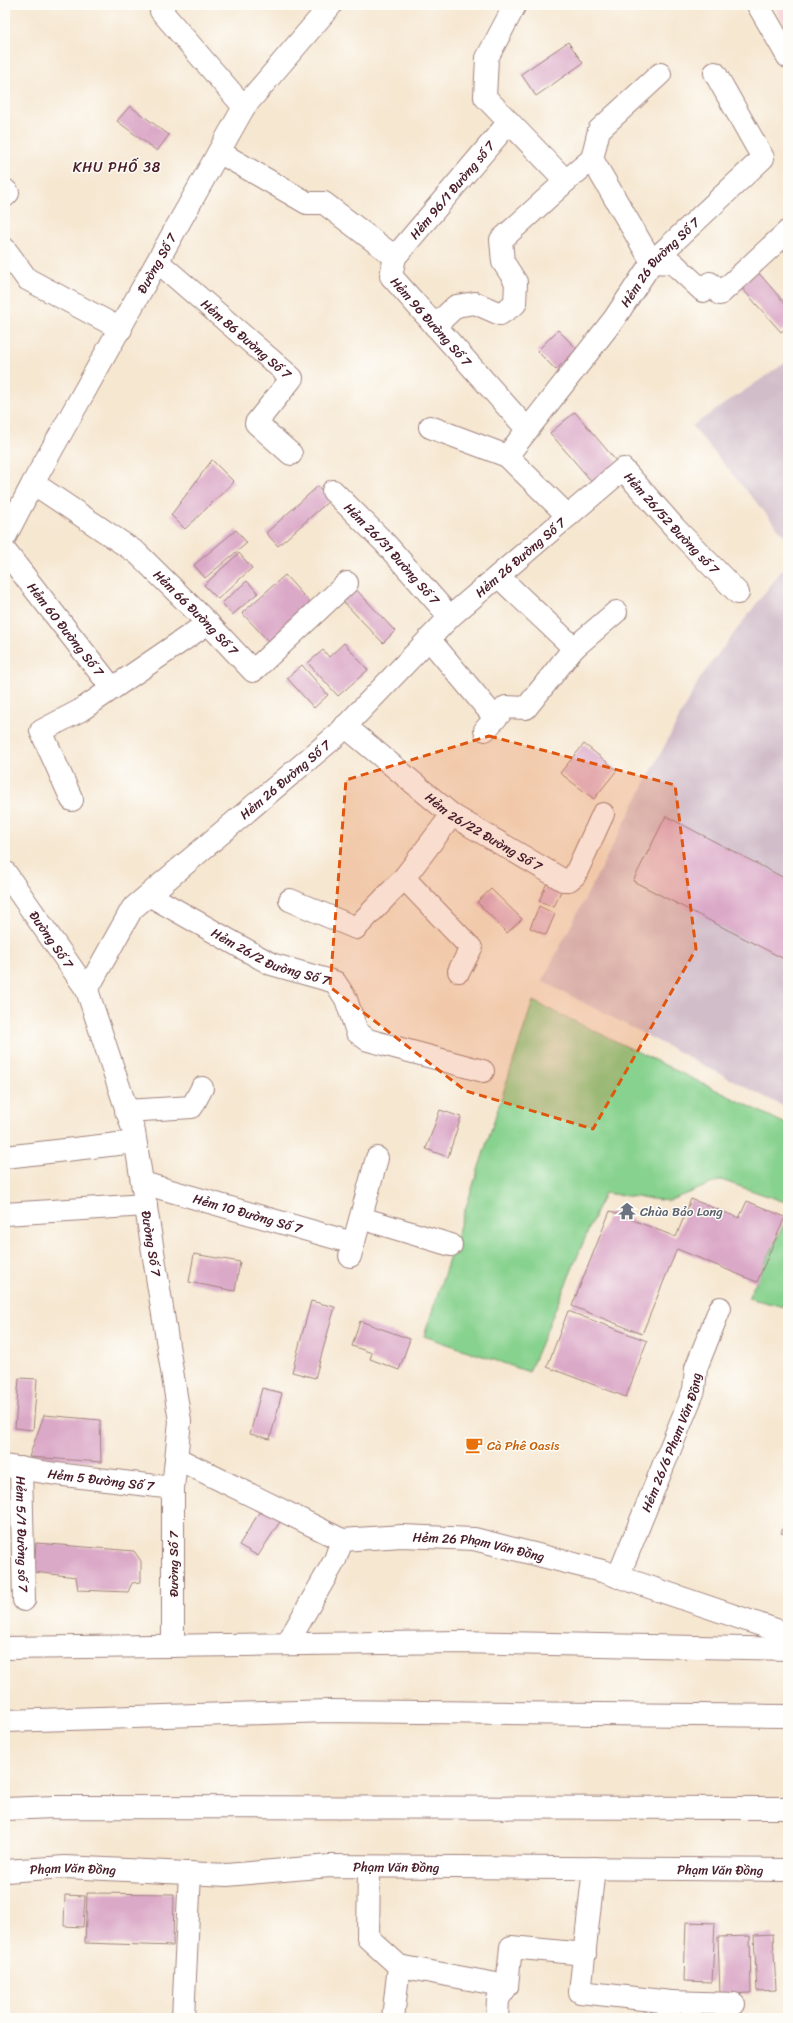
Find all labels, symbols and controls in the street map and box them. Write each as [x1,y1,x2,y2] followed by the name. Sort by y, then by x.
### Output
[403,134,501,244] street label: Hẻm 96/1 Đường số 7
[73,155,161,180] district label: KHU PHỐ 38
[614,210,706,312] street label: Hẻm 26 Đường Số 7
[130,227,183,298] street label: Đường Số 7
[385,271,479,373] street label: Hẻm 96 Đường Số 7
[196,293,298,386] street label: Hẻm 86 Đường Số 7
[618,466,726,581] street label: Hẻm 26/52 Đường số 7
[339,497,447,611] street label: Hẻm 26/31 Đường Số 7
[469,510,572,603] street label: Hẻm 26 Đường Số 7
[148,564,245,662] street label: Hẻm 66 Đường Số 7
[22,577,111,682] street label: Hẻm 60 Đường Số 7
[234,733,337,825] street label: Hẻm 26 Đường Số 7
[420,786,548,878] street label: Hẻm 26/22 Đường Số 7
[23,906,81,974] street label: Đường Số 7
[207,921,334,992] street label: Hẻm 26/2 Đường Số 7
[191,1186,307,1240] street label: Hẻm 10 Đường Số 7
[640,1200,723,1223] place label: Chùa Bảo Long
[617,1201,637,1221] temple icon: Chùa Bảo Long
[135,1209,169,1279] street label: Đường Số 7
[634,1372,707,1515] street label: Hẻm 26/6 Phạm Văn Đồng
[487,1434,560,1457] place label: Cà Phê Oasis
[464,1435,484,1455] cafe icon: Cà Phê Oasis
[46,1461,157,1497] street label: Hẻm 5 Đường Số 7
[10,1476,35,1594] street label: Hẻm 5/1 Đường số 7
[412,1525,548,1568] street label: Hẻm 26 Phạm Văn Đồng
[162,1529,185,1597] street label: Đường Số 7
[29,1855,117,1881] street label: Phạm Văn Đồng
[353,1855,440,1878] street label: Phạm Văn Đồng
[677,1858,764,1881] street label: Phạm Văn Đồng

